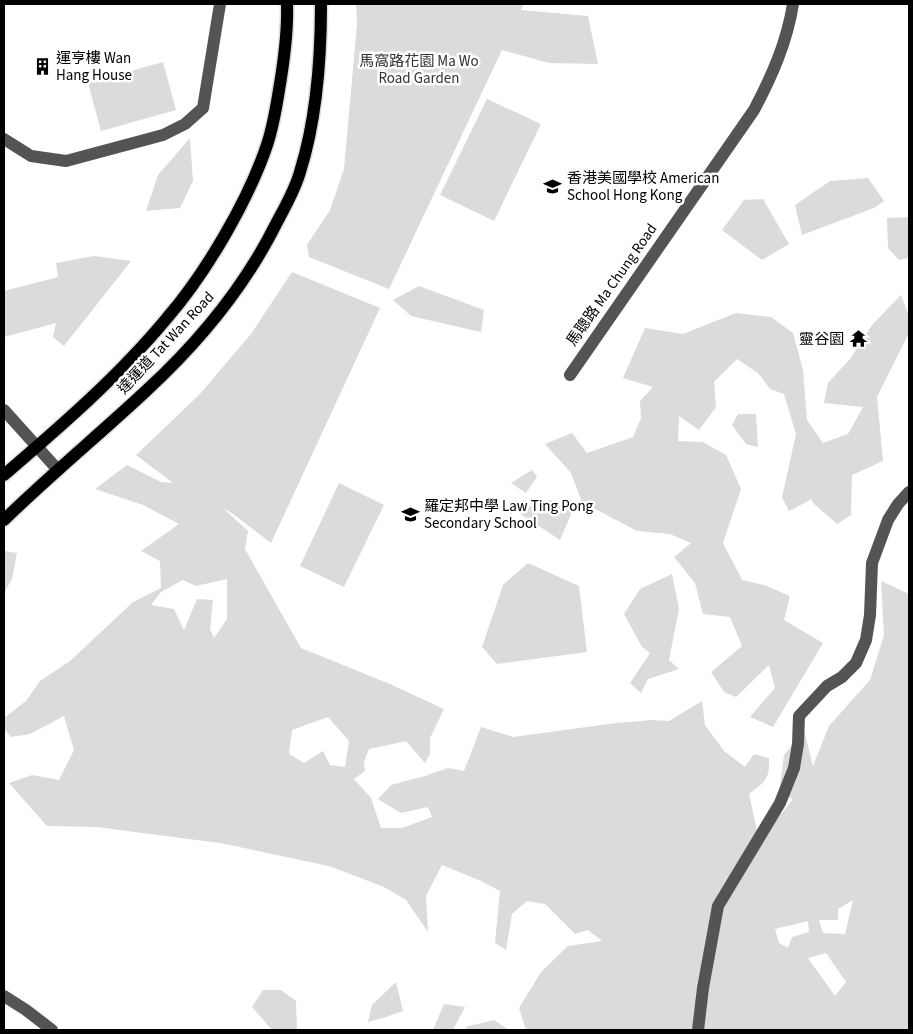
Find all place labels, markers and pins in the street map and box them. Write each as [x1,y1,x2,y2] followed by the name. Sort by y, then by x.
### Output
[56,48,132,86] place label: 運亨樓 Wan Hang House
[32,57,52,77] building icon: 運亨樓 Wan Hang House
[567,168,719,206] place label: 香港美國學校 American School Hong Kong
[543,177,563,197] school or university icon: 香港美國學校 American School Hong Kong
[799,329,844,350] place label: 靈谷園
[848,329,868,349] temple icon: 靈谷園
[424,496,594,534] place label: 羅定邦中學 Law Ting Pong Secondary School
[400,505,420,525] school or university icon: 羅定邦中學 Law Ting Pong Secondary School

